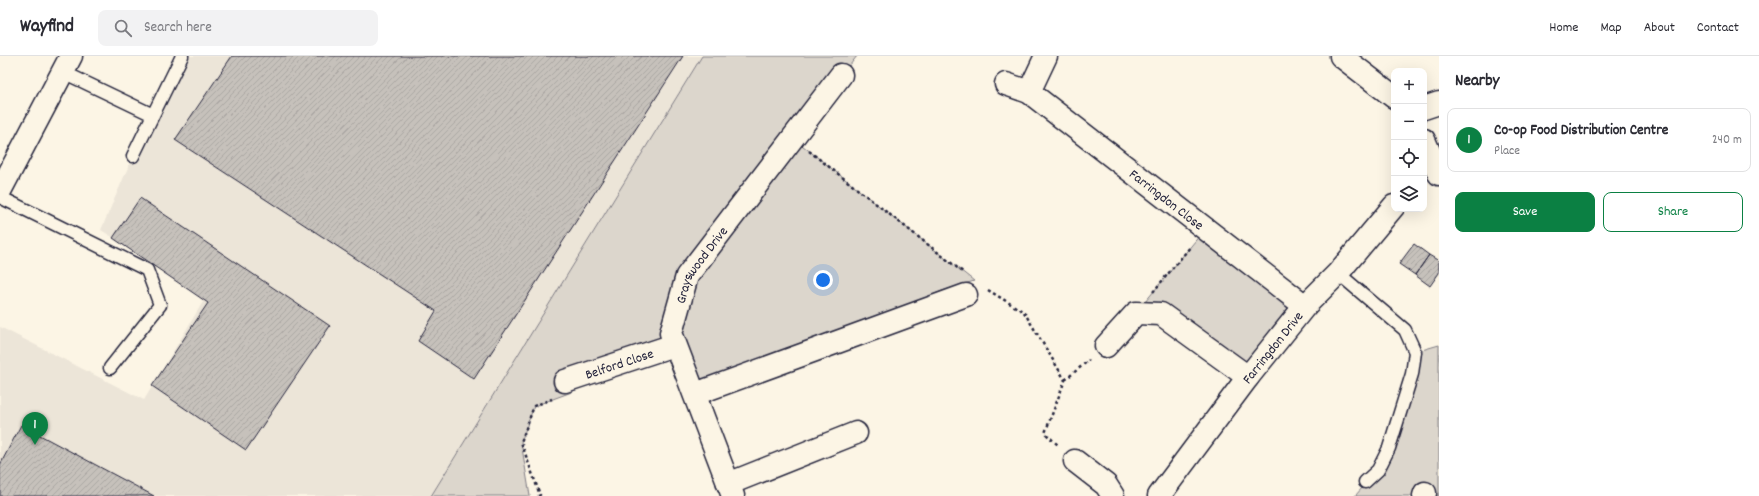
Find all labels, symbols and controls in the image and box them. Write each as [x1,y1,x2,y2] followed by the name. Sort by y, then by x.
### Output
[98,10,378,46] search box
[20,14,74,41] text: Wayfind
[112,17,134,39] icon: search
[144,17,212,39] text: Search here
[1549,18,1578,38] text: Home
[1600,18,1622,38] text: Map
[1644,18,1675,38] text: About
[1697,18,1739,38] text: Contact
[1391,68,1427,212] map controls
[1391,68,1427,104] button: +
[1455,70,1499,94] text: Nearby
[1391,104,1427,140] button: −
[1494,120,1668,142] text: Co-op Food Distribution Centre
[1468,131,1470,150] text: 1
[1712,131,1742,150] text: 240 m
[1391,140,1427,176] button: locate
[1494,142,1520,161] text: Place
[1124,165,1207,236] street label: Farringdon Close
[1391,176,1427,212] button: layers
[1455,192,1595,232] button: Save
[1603,192,1743,232] button: Share
[672,223,733,306] street label: Grayswood Drive
[813,270,833,290] your location
[1238,308,1309,389] street label: Farringdon Drive
[583,344,657,386] street label: Belford Close
[22,412,48,445] pin: 1

